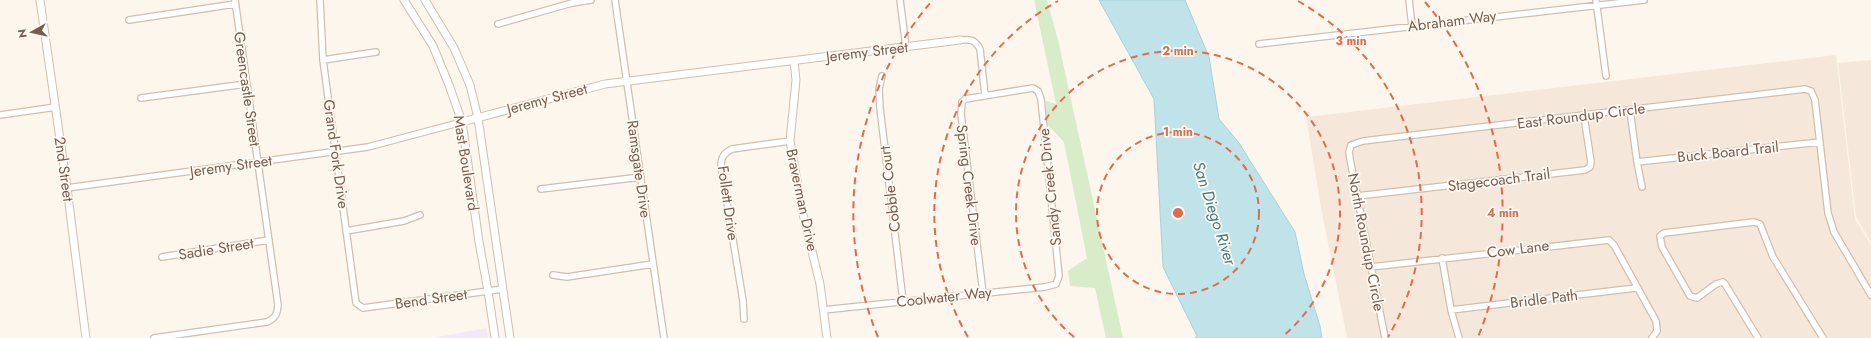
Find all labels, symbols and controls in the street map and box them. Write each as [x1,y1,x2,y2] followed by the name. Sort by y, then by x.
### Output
[1406,5,1498,37] street label: Abraham Way
[12,12,52,52] north arrow
[14,28,31,39] text: N
[228,30,266,148] street label: Greencastle Street
[1335,32,1367,50] text: 3 min
[823,36,910,68] street label: Jeremy Street
[1162,42,1194,60] text: 2 min
[502,78,590,121] street label: Jeremy Street
[1516,97,1647,135] street label: East Roundup Circle
[317,98,355,210] street label: Grand Fork Drive
[448,114,484,212] street label: Mast Boulevard
[621,119,657,219] street label: Ramsgate Drive
[951,123,987,247] street label: Spring Creek Drive
[1163,123,1193,141] text: 1 min
[1033,127,1067,247] street label: Sandy Creek Drive
[49,135,79,203] street label: 2nd Street
[1676,136,1780,168] street label: Buck Board Trail
[874,144,906,233] street label: Cobble Court
[780,147,824,254] street label: Braverman Drive
[187,149,274,183] street label: Jeremy Street
[1187,158,1243,270] water label: San Diego River
[1447,163,1551,197] street label: Stagecoach Trail
[712,164,744,242] street label: Follett Drive
[1342,171,1390,313] street label: North Roundup Circle
[1487,204,1519,222] text: 4 min
[1171,206,1185,220] centre of rings
[177,232,256,266] street label: Sadie Street
[1486,234,1551,264] street label: Cow Lane
[895,281,993,313] street label: Coolwater Way
[393,283,469,315] street label: Bend Street
[1509,284,1579,314] street label: Bridle Path

